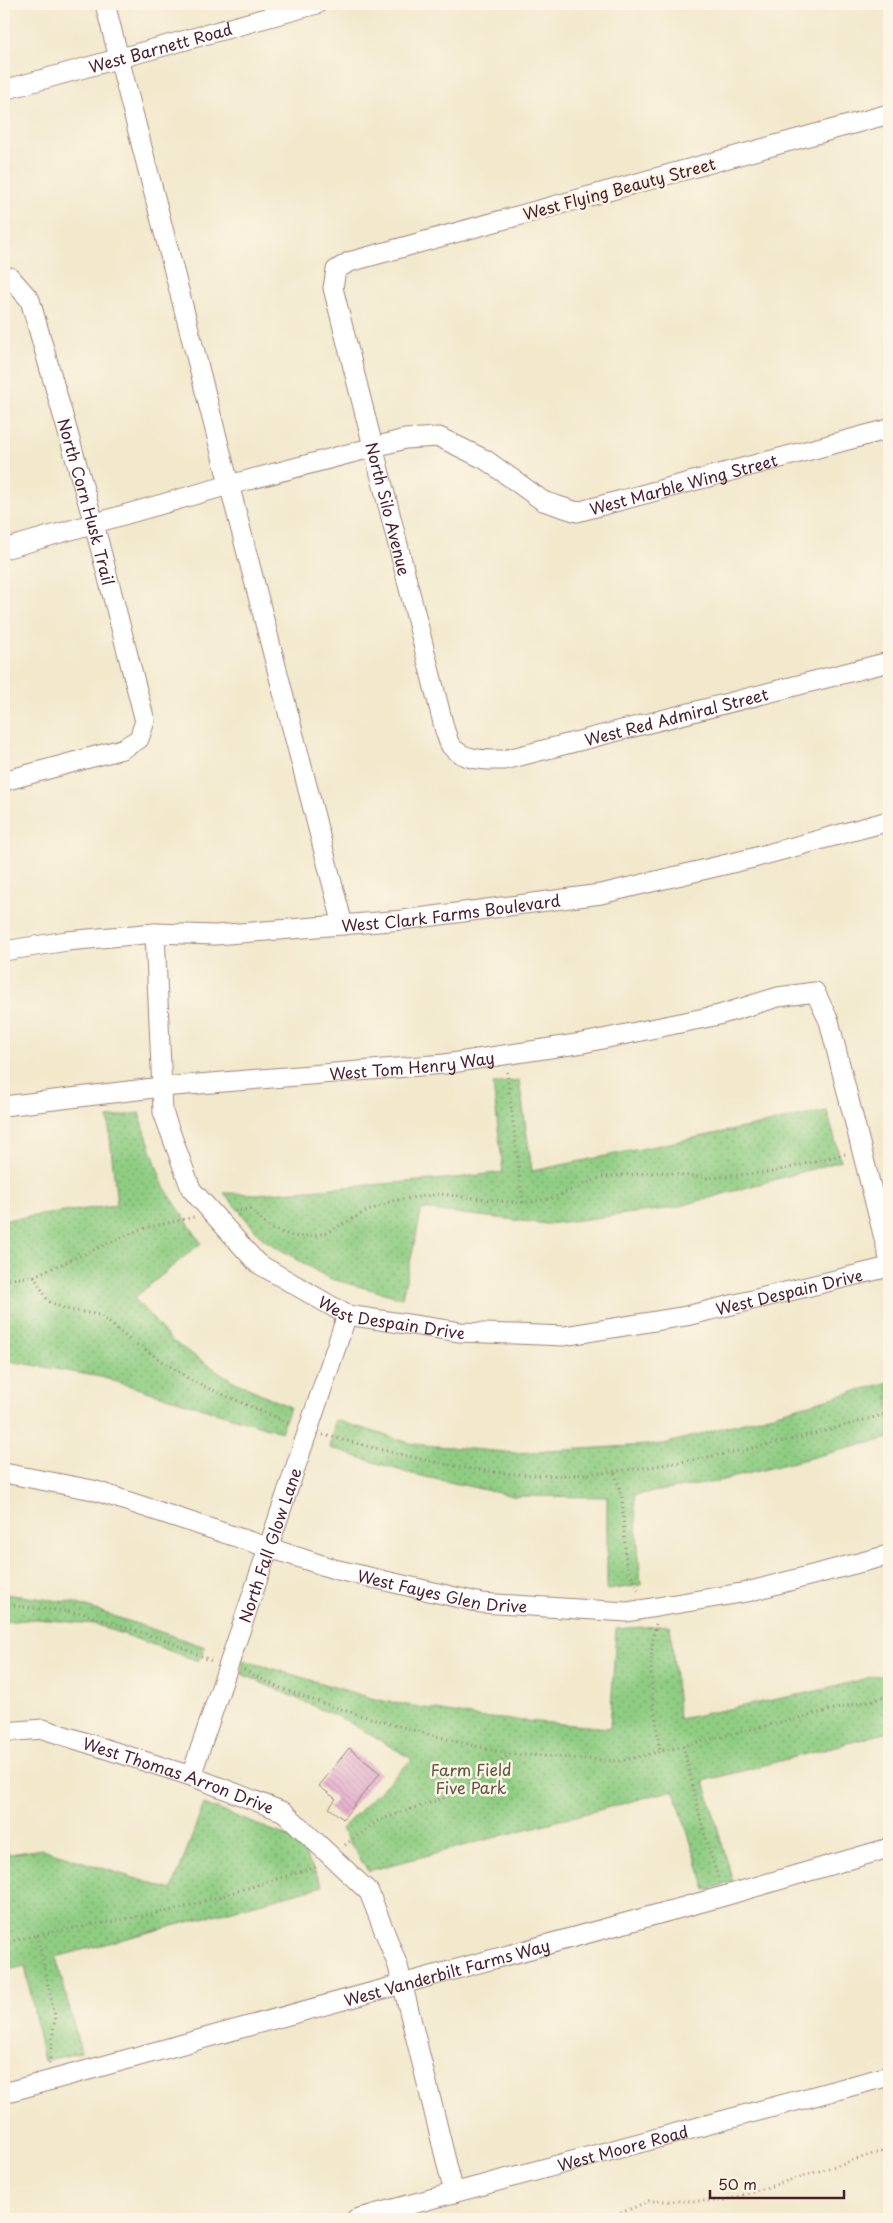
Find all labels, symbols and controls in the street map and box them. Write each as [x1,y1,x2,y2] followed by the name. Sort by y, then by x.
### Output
[86,16,235,78] street label: West Barnett Road
[520,151,718,225] street label: West Flying Beauty Street
[52,415,121,588] street label: North Corn Husk Trail
[360,439,417,578] street label: North Silo Avenue
[587,447,780,520] street label: West Marble Wing Street
[582,681,771,751] street label: West Red Admiral Street
[340,887,562,937] street label: West Clark Farms Boulevard
[328,1045,496,1085] street label: West Tom Henry Way
[713,1262,865,1320] street label: West Despain Drive
[314,1289,465,1344] street label: West Despain Drive
[232,1464,307,1626] street label: North Fall Glow Lane
[355,1563,528,1618] street label: West Fayes Glen Drive
[80,1730,277,1819] street label: West Thomas Arron Drive
[431,1757,511,1799] park label: Farm Field Five Park
[341,1932,553,2012] street label: West Vanderbilt Farms Way
[554,2118,691,2177] street label: West Moore Road
[710,2168,844,2200] scale bar
[718,2172,757,2195] text: 50 m

